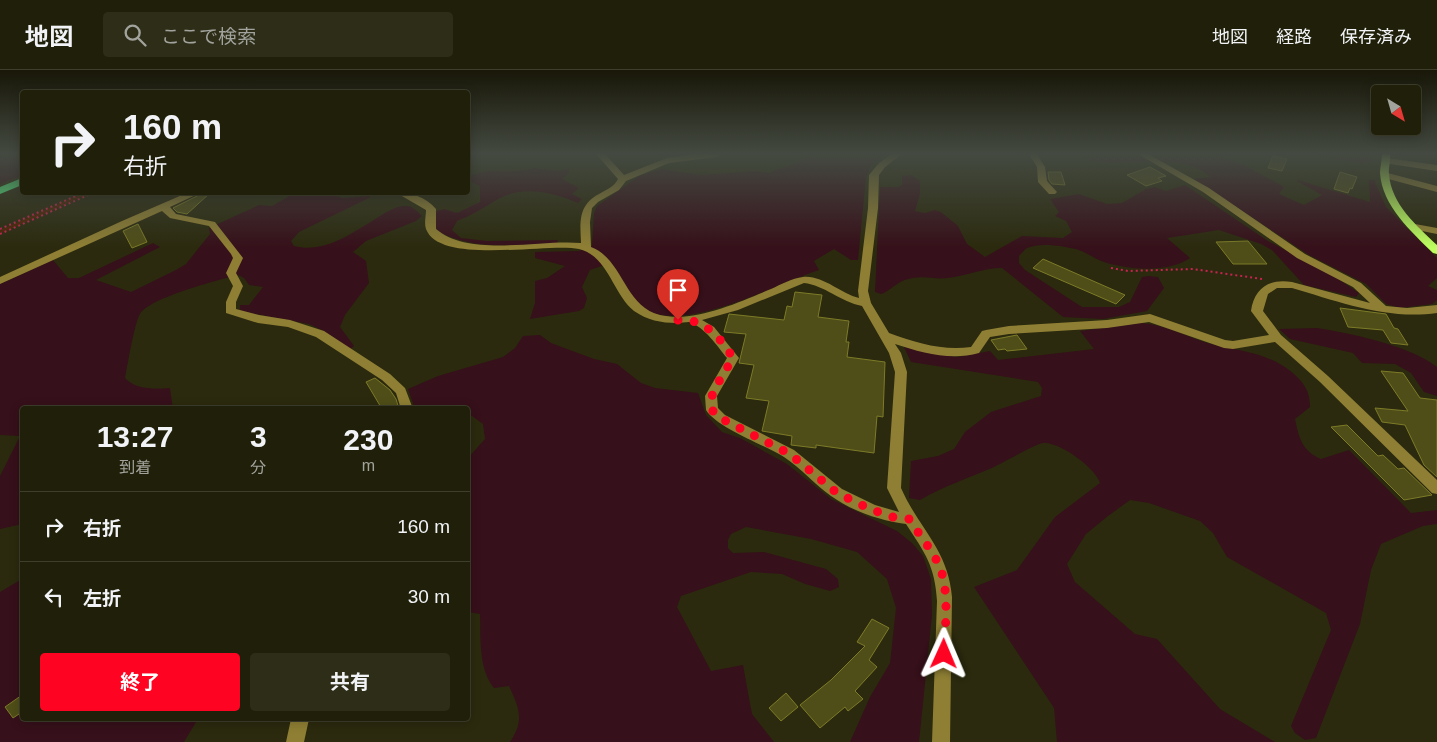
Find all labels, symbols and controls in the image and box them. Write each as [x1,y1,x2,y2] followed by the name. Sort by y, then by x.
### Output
[103,12,453,57] search box
[121,21,149,49] icon: search
[25,23,73,50] text: 地図
[161,26,256,47] text: ここで検索
[1212,27,1248,47] text: 地図
[1276,27,1312,47] text: 経路
[1340,27,1412,47] text: 保存済み
[1371,85,1421,135] north arrow
[1371,85,1421,135] map controls
[123,107,222,146] text: 160 m
[40,110,105,175] icon: right
[123,154,167,179] text: 右折
[657,269,699,320] pin
[664,276,692,304] icon: arrive
[97,420,173,453] text: 13:27
[250,420,267,453] text: 3
[343,423,393,456] text: 230
[362,457,375,474] text: m
[119,459,151,476] text: 到着
[250,459,266,476] text: 分
[40,513,68,541] icon: right
[397,516,450,537] text: 160 m
[83,518,121,539] text: 右折
[40,583,68,611] icon: left
[408,586,450,607] text: 30 m
[83,588,121,609] text: 左折
[917,627,969,679] position arrow
[40,653,240,711] button: 終了
[250,653,450,711] button: 共有

